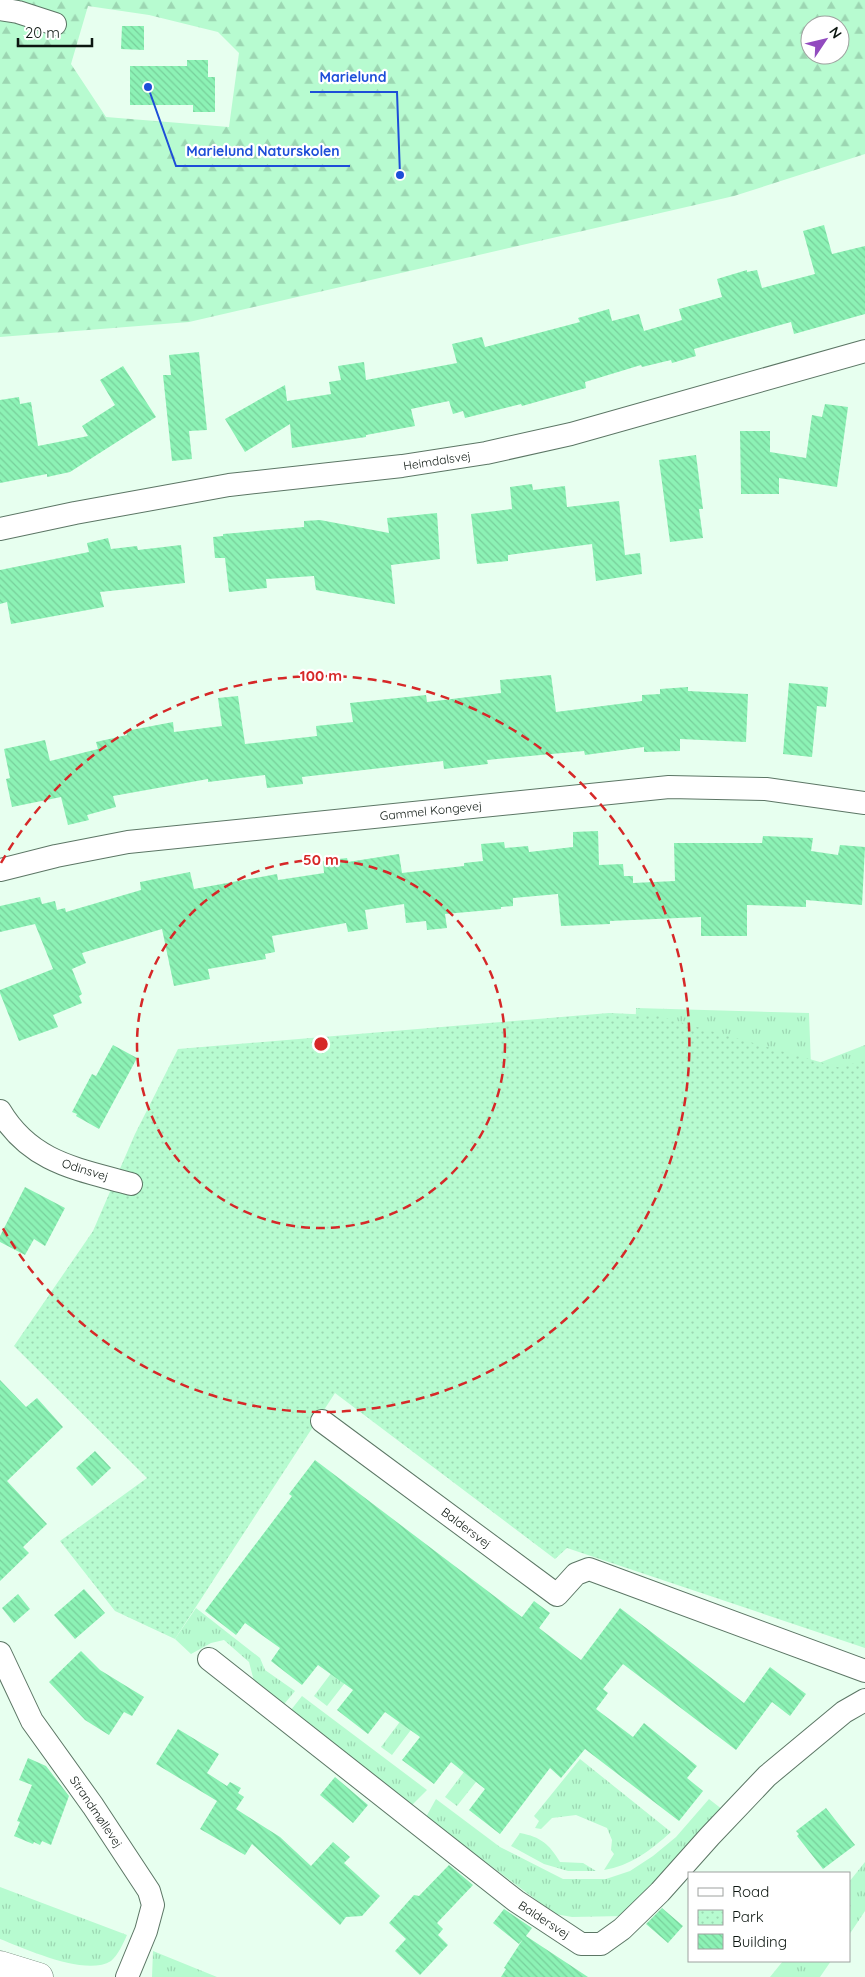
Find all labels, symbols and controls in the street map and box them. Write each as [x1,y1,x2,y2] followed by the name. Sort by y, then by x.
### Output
[18,15,91,47] scale bar
[800,15,850,65] north arrow
[25,23,60,42] text: 20 m
[825,23,846,42] text: N
[310,63,397,92] callout: Marielund
[320,68,386,86] text: Marielund
[176,137,350,166] callout: Marielund Naturskolen
[186,142,340,160] text: Marielund Naturskolen
[402,448,472,473] street label: Heimdalsvej
[300,666,342,685] text: 100 m
[379,798,483,823] street label: Gammel Kongevej
[303,850,339,869] text: 50 m
[312,1035,330,1053] centre of rings
[60,1155,110,1184] street label: Odinsvej
[438,1504,494,1551] street label: Baldersvej
[67,1773,126,1850] street label: Strandmøllevej
[688,1872,850,1962] legend
[732,1882,769,1901] text: Road
[516,1897,573,1942] street label: Baldersvej
[732,1907,764,1926] text: Park
[732,1932,787,1951] text: Building

